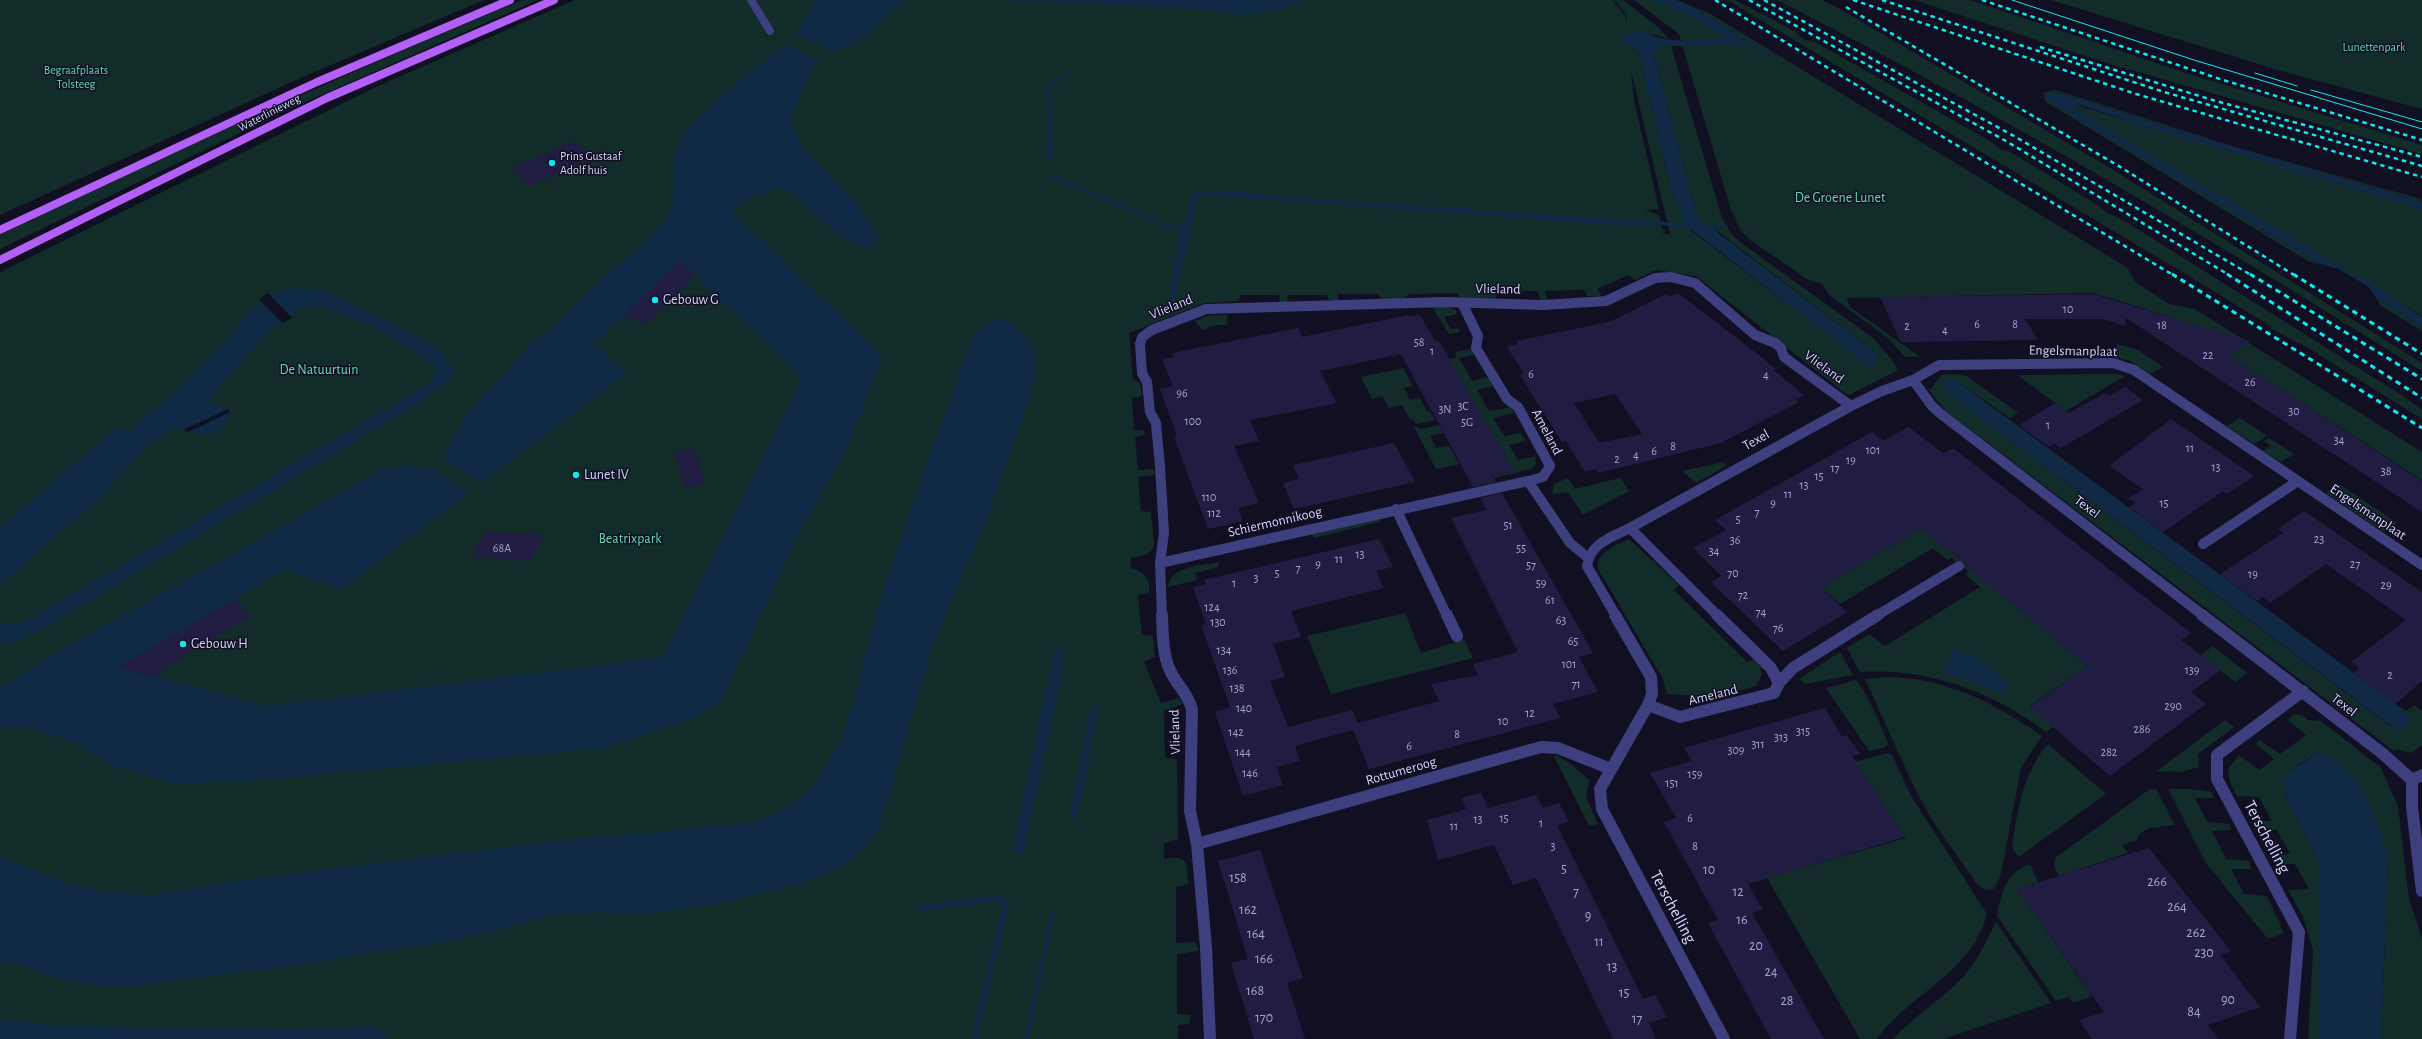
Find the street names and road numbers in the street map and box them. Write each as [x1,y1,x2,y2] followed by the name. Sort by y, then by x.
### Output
[235,91,303,135] street label: Waterlinieweg
[1475,280,1521,298] street label: Vlieland
[1147,291,1195,323] street label: Vlieland
[2029,342,2117,360] street label: Engelsmanplaat
[1801,347,1847,387] street label: Vlieland
[1528,406,1566,458] street label: Ameland
[1740,426,1772,454] street label: Texel
[2327,480,2409,544] street label: Engelsmanplaat
[2071,492,2103,522] street label: Texel
[1226,503,1324,541] street label: Schiermonnikoog
[1687,681,1739,709] street label: Ameland
[2328,690,2360,720] street label: Texel
[1166,709,1184,755] street label: Vlieland
[1364,753,1438,789] street label: Rottumeroog
[2239,797,2295,877] street label: Terschelling
[1645,867,1701,947] street label: Terschelling

